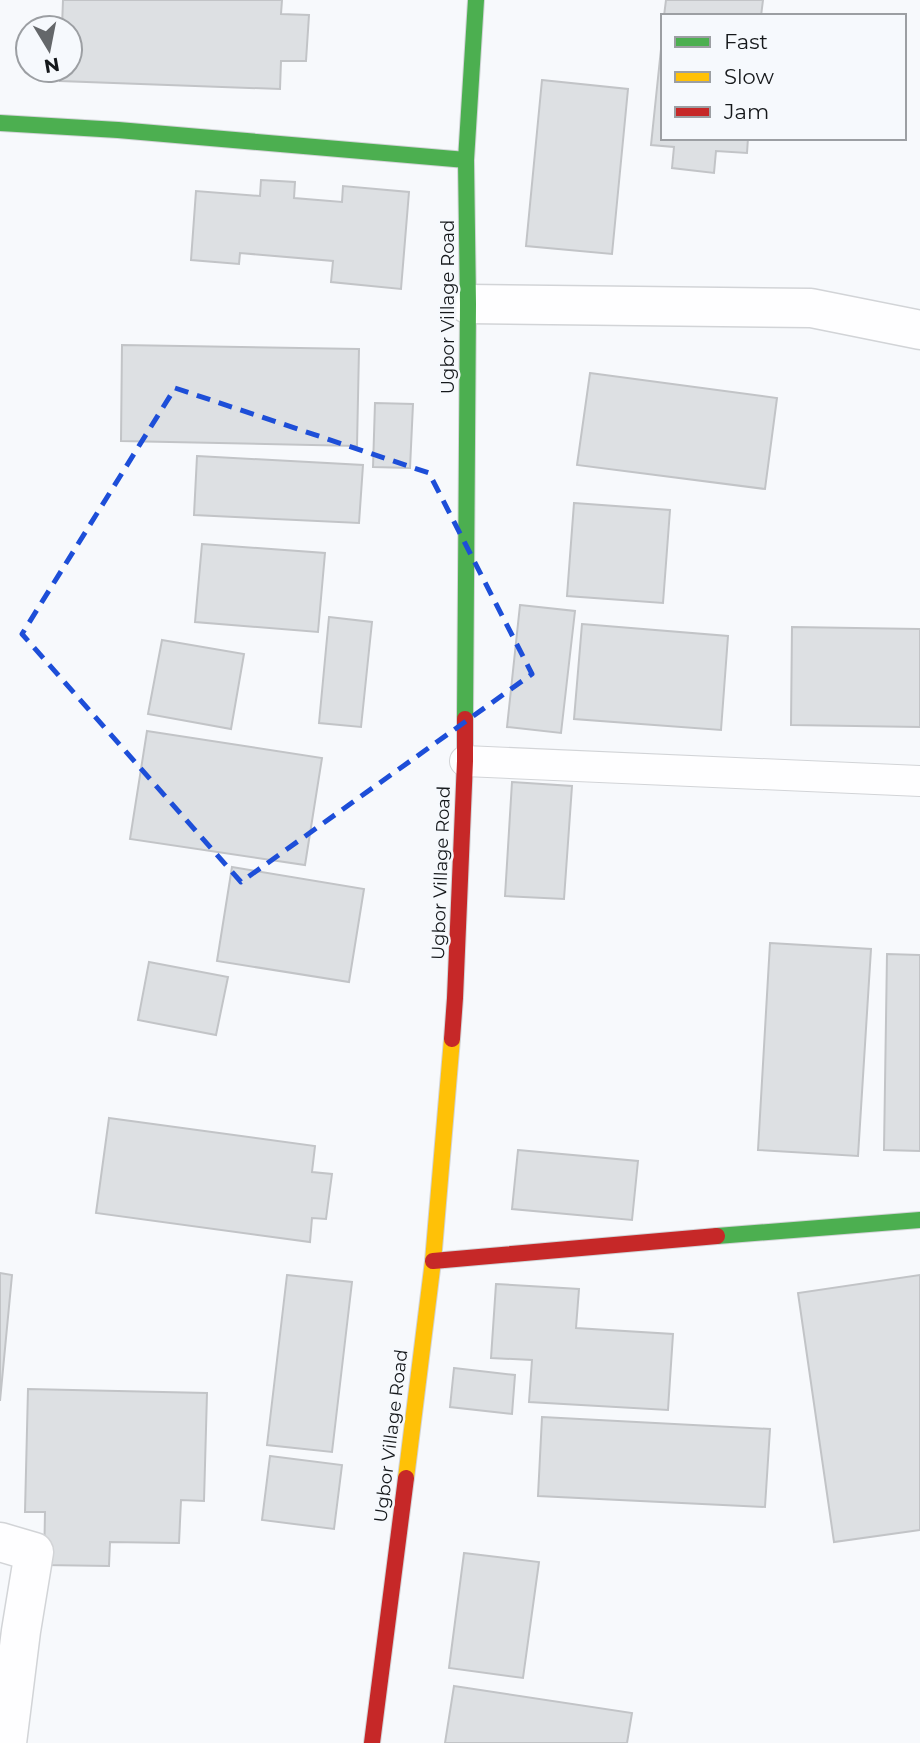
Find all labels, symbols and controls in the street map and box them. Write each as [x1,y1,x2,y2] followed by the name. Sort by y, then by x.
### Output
[14,14,84,84] north arrow
[661,14,906,140] legend
[724,29,768,54] text: Fast
[42,53,61,78] text: N
[724,64,774,89] text: Slow
[723,99,769,124] text: Jam
[437,220,459,394] street label: Ugbor Village Road
[427,785,455,961] street label: Ugbor Village Road
[369,1348,413,1524] street label: Ugbor Village Road

